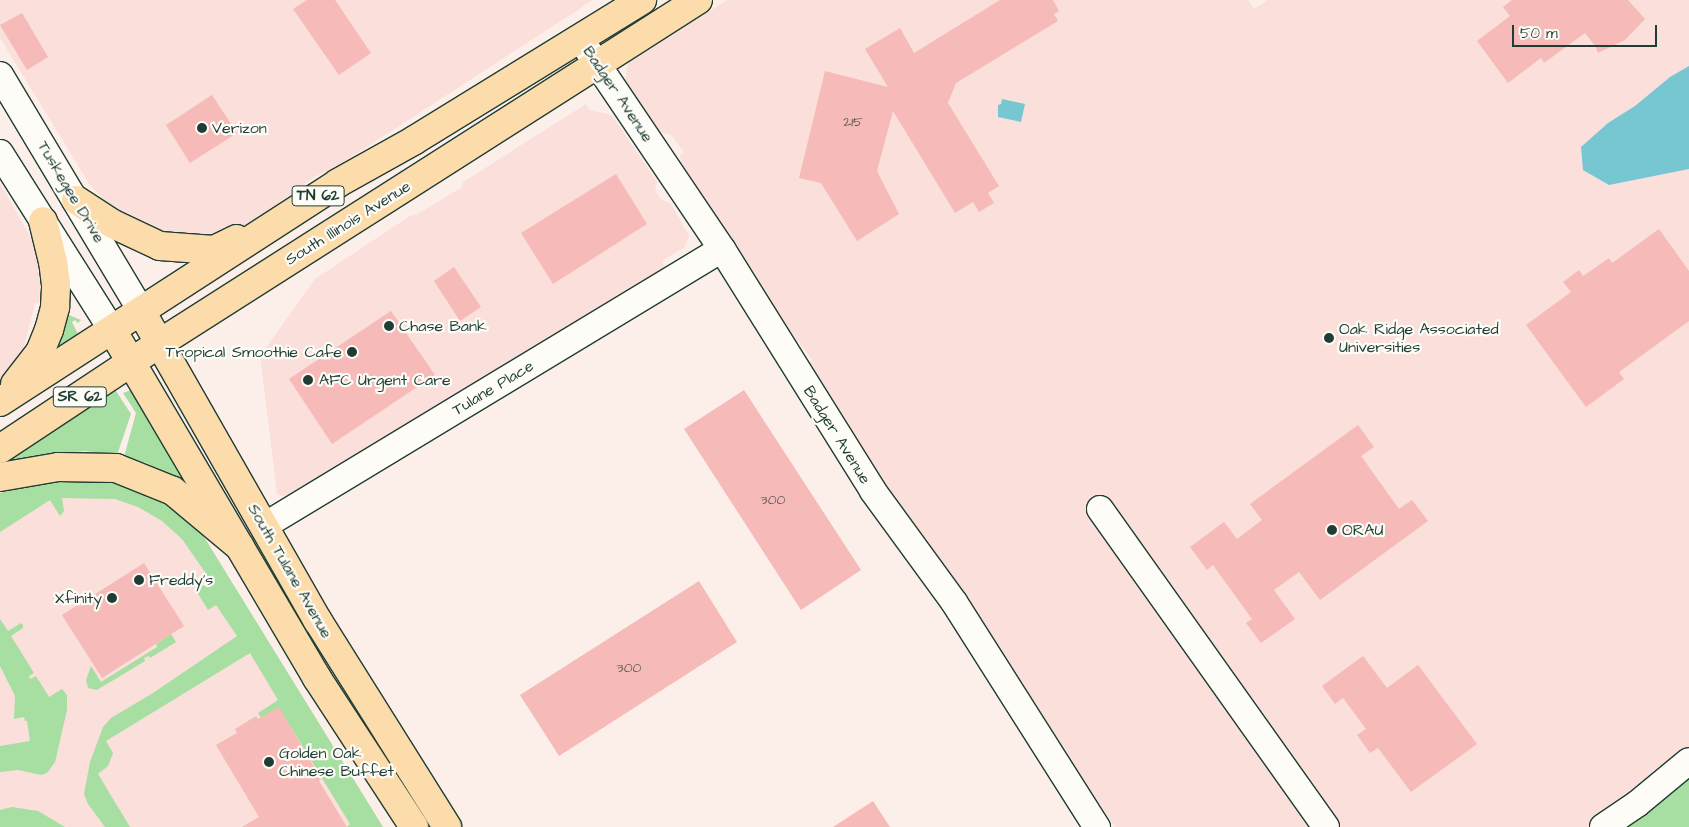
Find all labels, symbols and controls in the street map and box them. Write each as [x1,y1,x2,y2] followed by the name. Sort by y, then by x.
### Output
[1514,15,1659,47] scale bar
[1520,23,1558,44] text: 50 m
[579,42,657,146] street label: Badger Avenue
[843,114,863,130] house number: 215
[212,118,267,138] place label: Verizon
[196,122,208,134] marker: Verizon
[33,138,109,246] street label: Tuskegee Drive
[282,177,414,269] street label: South Illinois Avenue
[290,184,346,208] road number: TN 62
[399,316,487,336] place label: Chase Bank
[1339,319,1499,357] place label: Oak Ridge Associated Universities
[383,320,395,332] marker: Chase Bank
[1323,332,1335,344] marker: Oak Ridge Associated Universities
[165,342,342,362] place label: Tropical Smoothie Cafe
[346,346,358,358] marker: Tropical Smoothie Cafe
[449,356,537,420] street label: Tulane Place
[319,370,451,390] place label: AFC Urgent Care
[301,373,315,387] marker: AFC Urgent Care
[799,382,875,488] street label: Badger Avenue
[52,384,108,410] road number: SR 62
[761,492,785,508] house number: 300
[244,500,336,642] street label: South Tulane Avenue
[1342,520,1383,540] place label: ORAU
[1326,524,1338,536] marker: ORAU
[149,570,213,590] place label: Freddy's
[133,574,145,586] marker: Freddy's
[55,588,102,608] place label: Xfinity
[106,592,118,604] marker: Xfinity
[617,660,641,676] house number: 300
[279,743,394,781] place label: Golden Oak Chinese Buffet
[263,756,275,768] marker: Golden Oak Chinese Buffet

